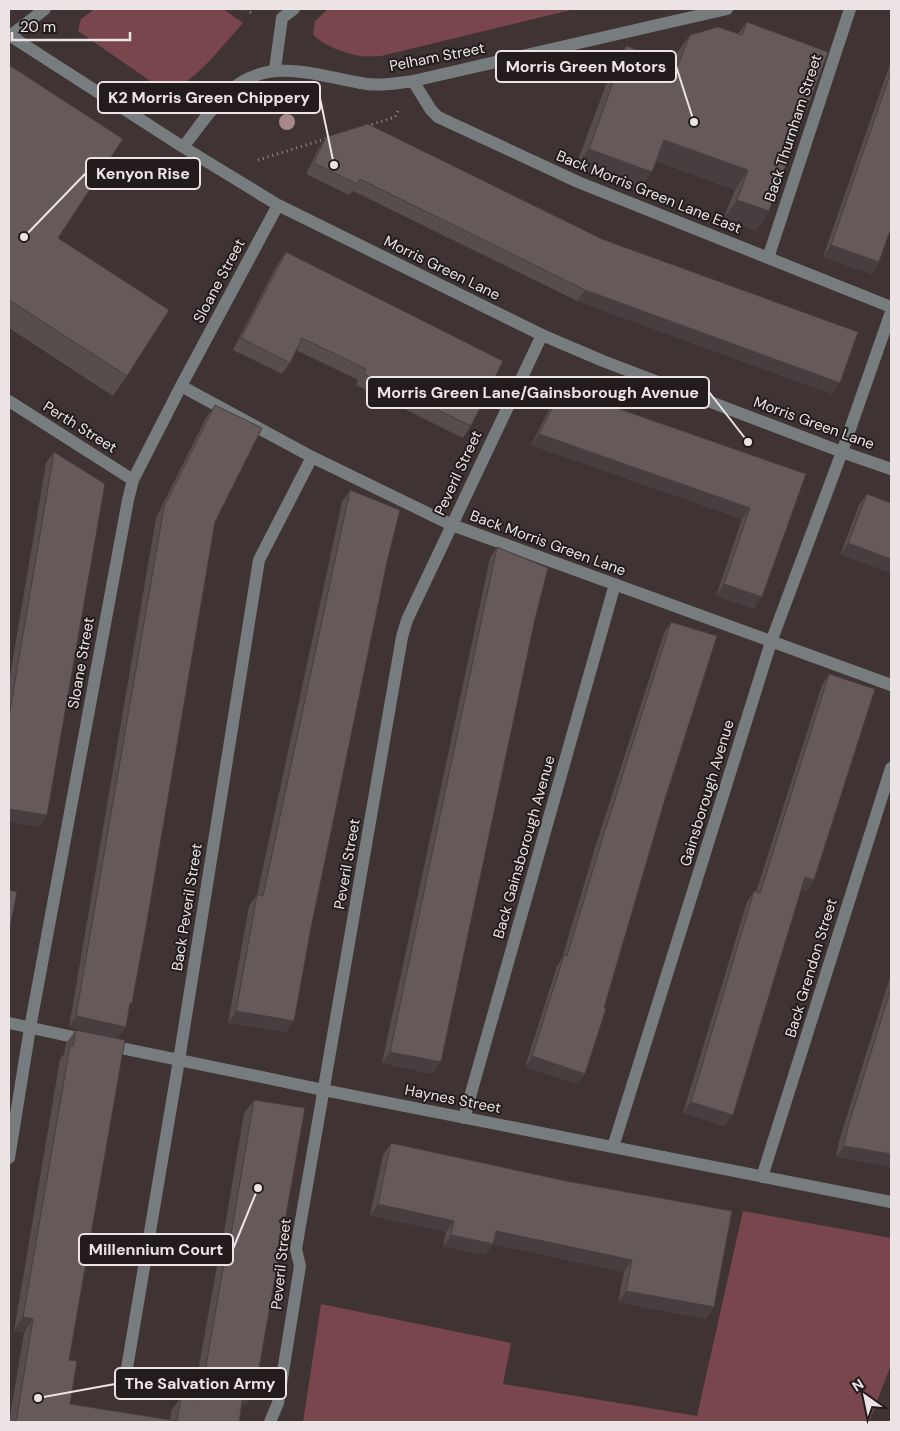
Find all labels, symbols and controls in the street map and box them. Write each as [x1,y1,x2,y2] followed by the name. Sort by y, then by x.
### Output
[12,10,130,42] scale bar
[20,17,56,37] text: 20 m
[388,38,487,76] street label: Pelham Street
[496,51,676,82] callout: Morris Green Motors
[760,52,826,204] street label: Back Thurnham Street
[506,56,666,77] text: Morris Green Motors
[98,82,320,113] callout: K2 Morris Green Chippery
[108,87,310,108] text: K2 Morris Green Chippery
[553,146,745,238] street label: Back Morris Green Lane East
[86,158,200,189] callout: Kenyon Rise
[96,163,190,184] text: Kenyon Rise
[380,231,504,305] street label: Morris Green Lane
[188,235,250,327] street label: Sloane Street
[367,377,709,408] callout: Morris Green Lane/Gainsborough Avenue
[377,382,699,403] text: Morris Green Lane/Gainsborough Avenue
[751,392,877,454] street label: Morris Green Lane
[39,396,121,458] street label: Perth Street
[430,427,486,519] street label: Peveril Street
[467,505,629,581] street label: Back Morris Green Lane
[63,615,99,710] street label: Sloane Street
[675,717,739,869] street label: Gainsborough Avenue
[488,753,560,941] street label: Back Gainsborough Avenue
[329,817,365,911] street label: Peveril Street
[167,842,207,972] street label: Back Peveril Street
[780,896,842,1040] street label: Back Grendon Street
[403,1080,503,1118] street label: Haynes Street
[266,1217,296,1311] street label: Peveril Street
[79,1234,233,1265] callout: Millennium Court
[89,1239,223,1260] text: Millennium Court
[115,1368,286,1399] callout: The Salvation Army
[840,1371,890,1421] north arrow
[124,1373,276,1394] text: The Salvation Army
[849,1375,867,1395] text: N

